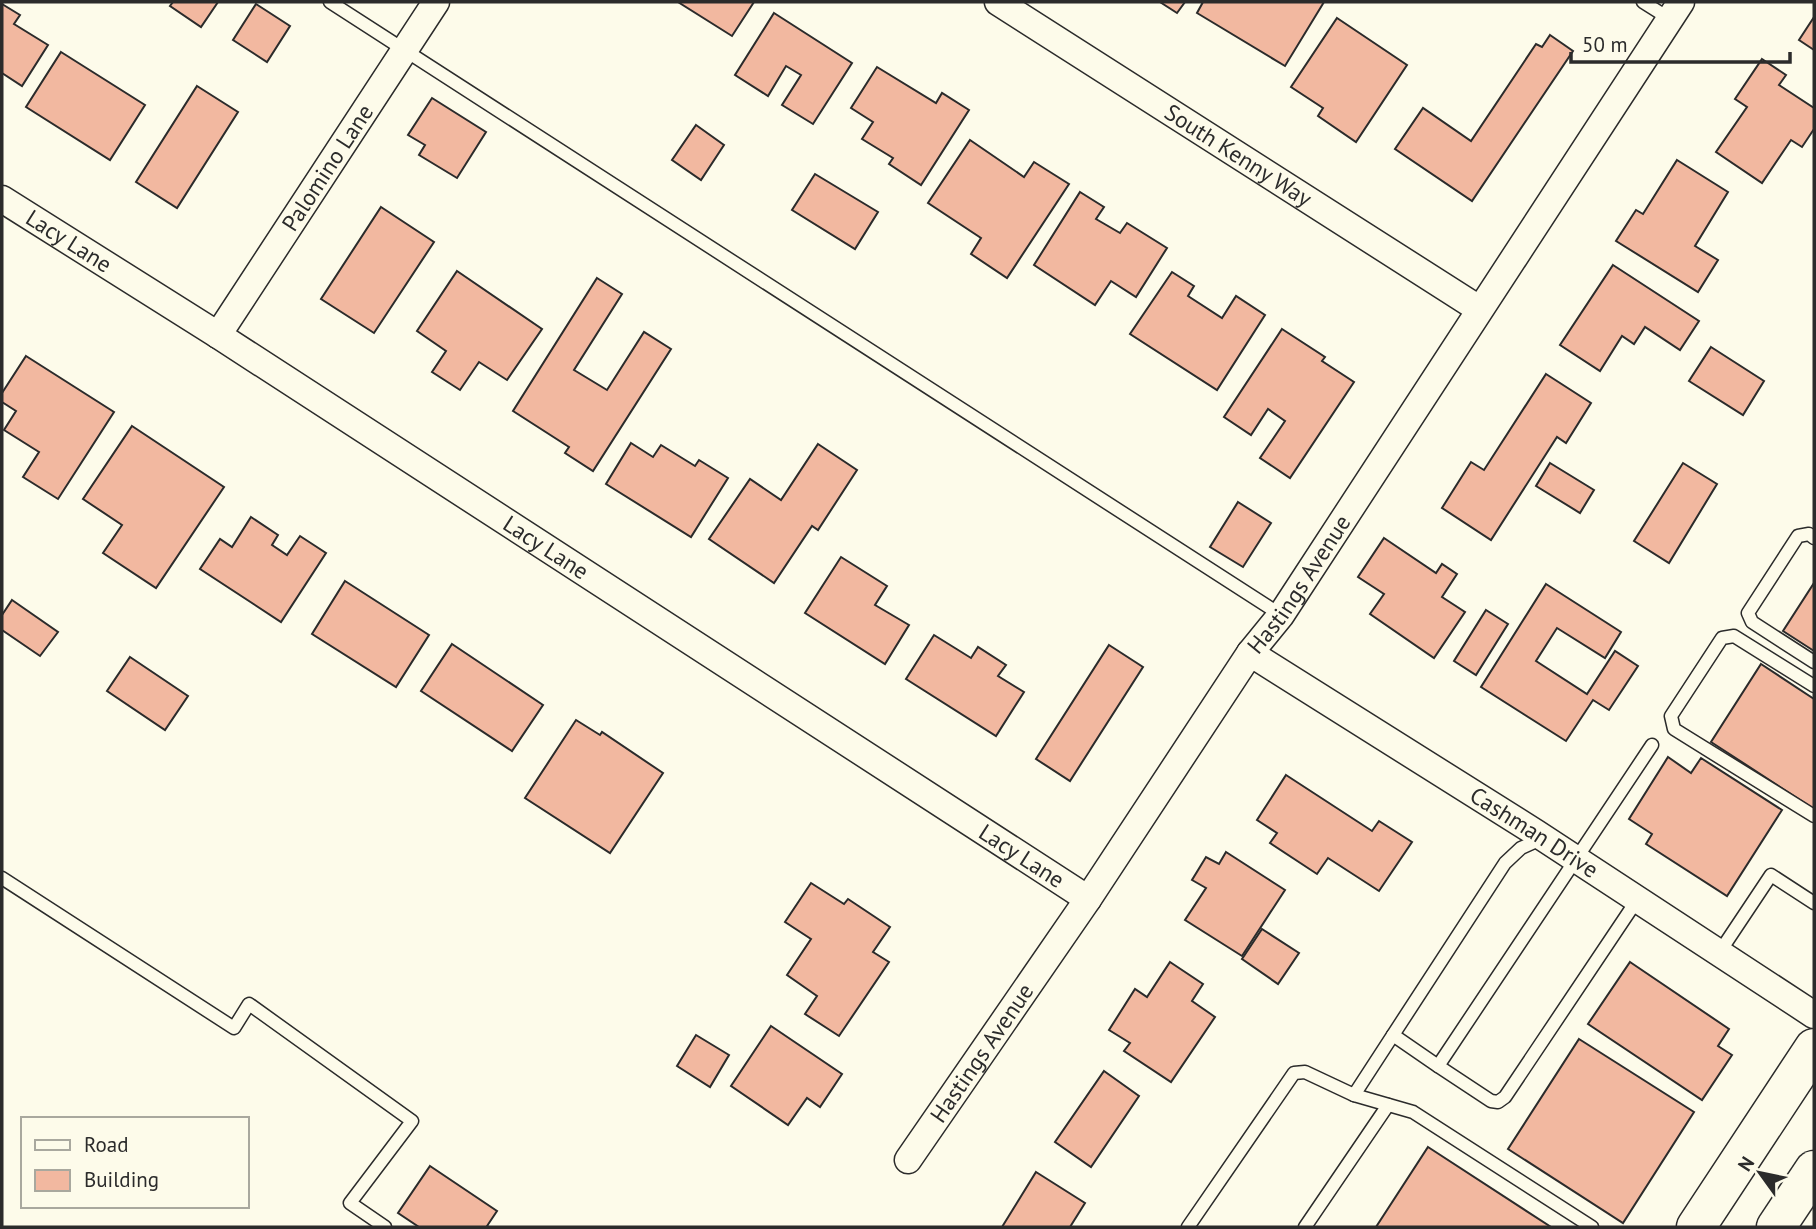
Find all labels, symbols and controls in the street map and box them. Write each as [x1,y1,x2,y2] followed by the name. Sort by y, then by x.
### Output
[1571,21,1790,65] scale bar
[1582,31,1628,58] text: 50 m
[1159,97,1318,213] street label: South Kenny Way
[275,99,379,236] street label: Palomino Lane
[21,203,118,279] street label: Lacy Lane
[498,509,594,585] street label: Lacy Lane
[1240,509,1356,659] street label: Hastings Avenue
[1465,780,1604,884] street label: Cashman Drive
[974,817,1070,894] street label: Lacy Lane
[923,978,1039,1128] street label: Hastings Avenue
[21,1117,248,1208] legend
[84,1131,128,1158] text: Road
[1725,1138,1795,1208] north arrow
[1732,1152,1759,1176] text: N
[84,1166,159,1193] text: Building

